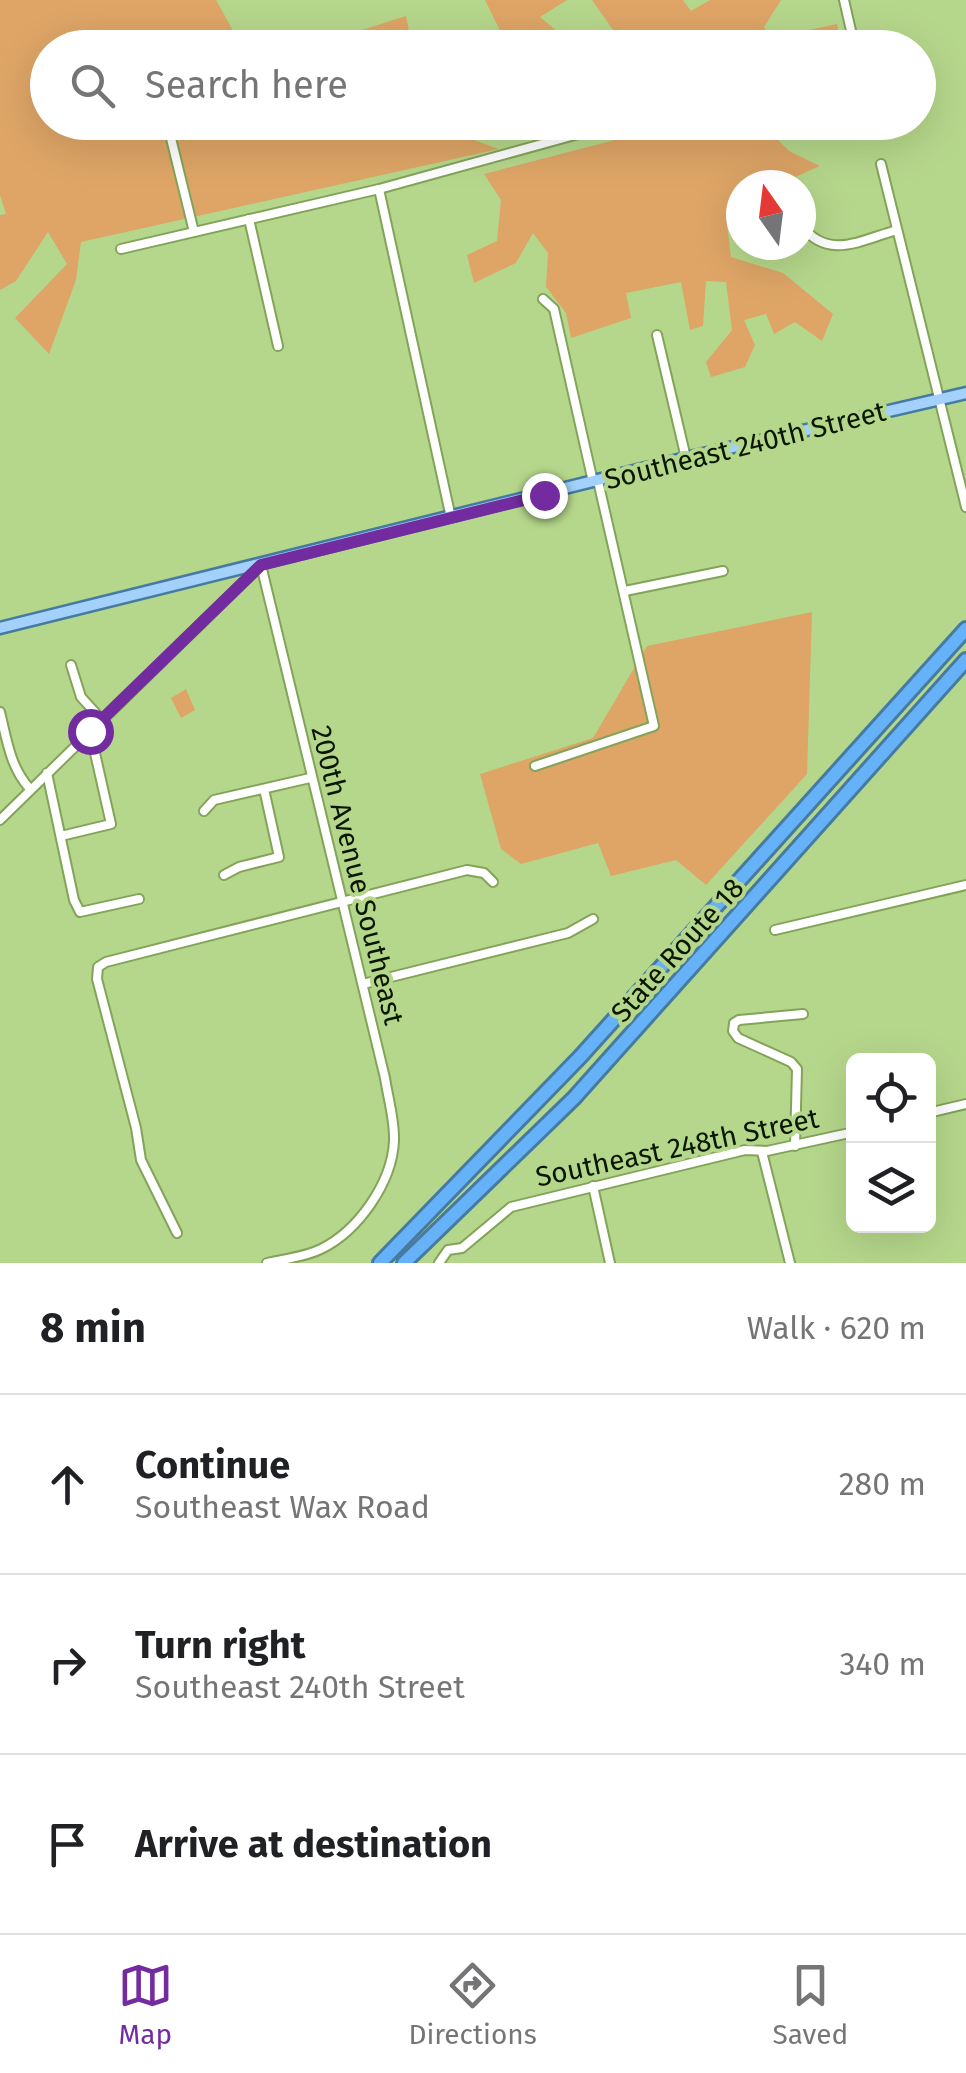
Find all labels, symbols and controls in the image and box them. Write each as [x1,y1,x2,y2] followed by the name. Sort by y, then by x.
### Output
[30,30,936,140] search box
[65,58,120,113] icon: search
[145,62,348,108] text: Search here
[726,170,816,260] north arrow
[601,394,890,496] street label: Southeast 240th Street
[522,473,568,519] route end
[68,709,114,755] route start
[304,722,411,1029] street label: 200th Avenue Southeast
[604,872,750,1029] street label: State Route 18
[846,1053,936,1233] map controls
[846,1053,936,1143] button: locate
[533,1101,822,1194] street label: Southeast 248th Street
[846,1143,936,1233] button: layers
[40,1303,146,1353] text: 8 min
[747,1309,926,1347] text: Walk · 620 m
[135,1442,290,1488] text: Continue
[40,1457,95,1512] icon: ahead
[839,1465,926,1503] text: 280 m
[135,1488,430,1526] text: Southeast Wax Road
[135,1622,305,1668] text: Turn right
[40,1637,95,1692] icon: right
[839,1645,926,1683] text: 340 m
[135,1668,465,1706] text: Southeast 240th Street
[40,1817,95,1872] icon: arrive
[135,1821,492,1867] text: Arrive at destination
[118,1958,173,2051] tab: Map
[408,1958,537,2051] tab: Directions
[772,1958,848,2051] tab: Saved

